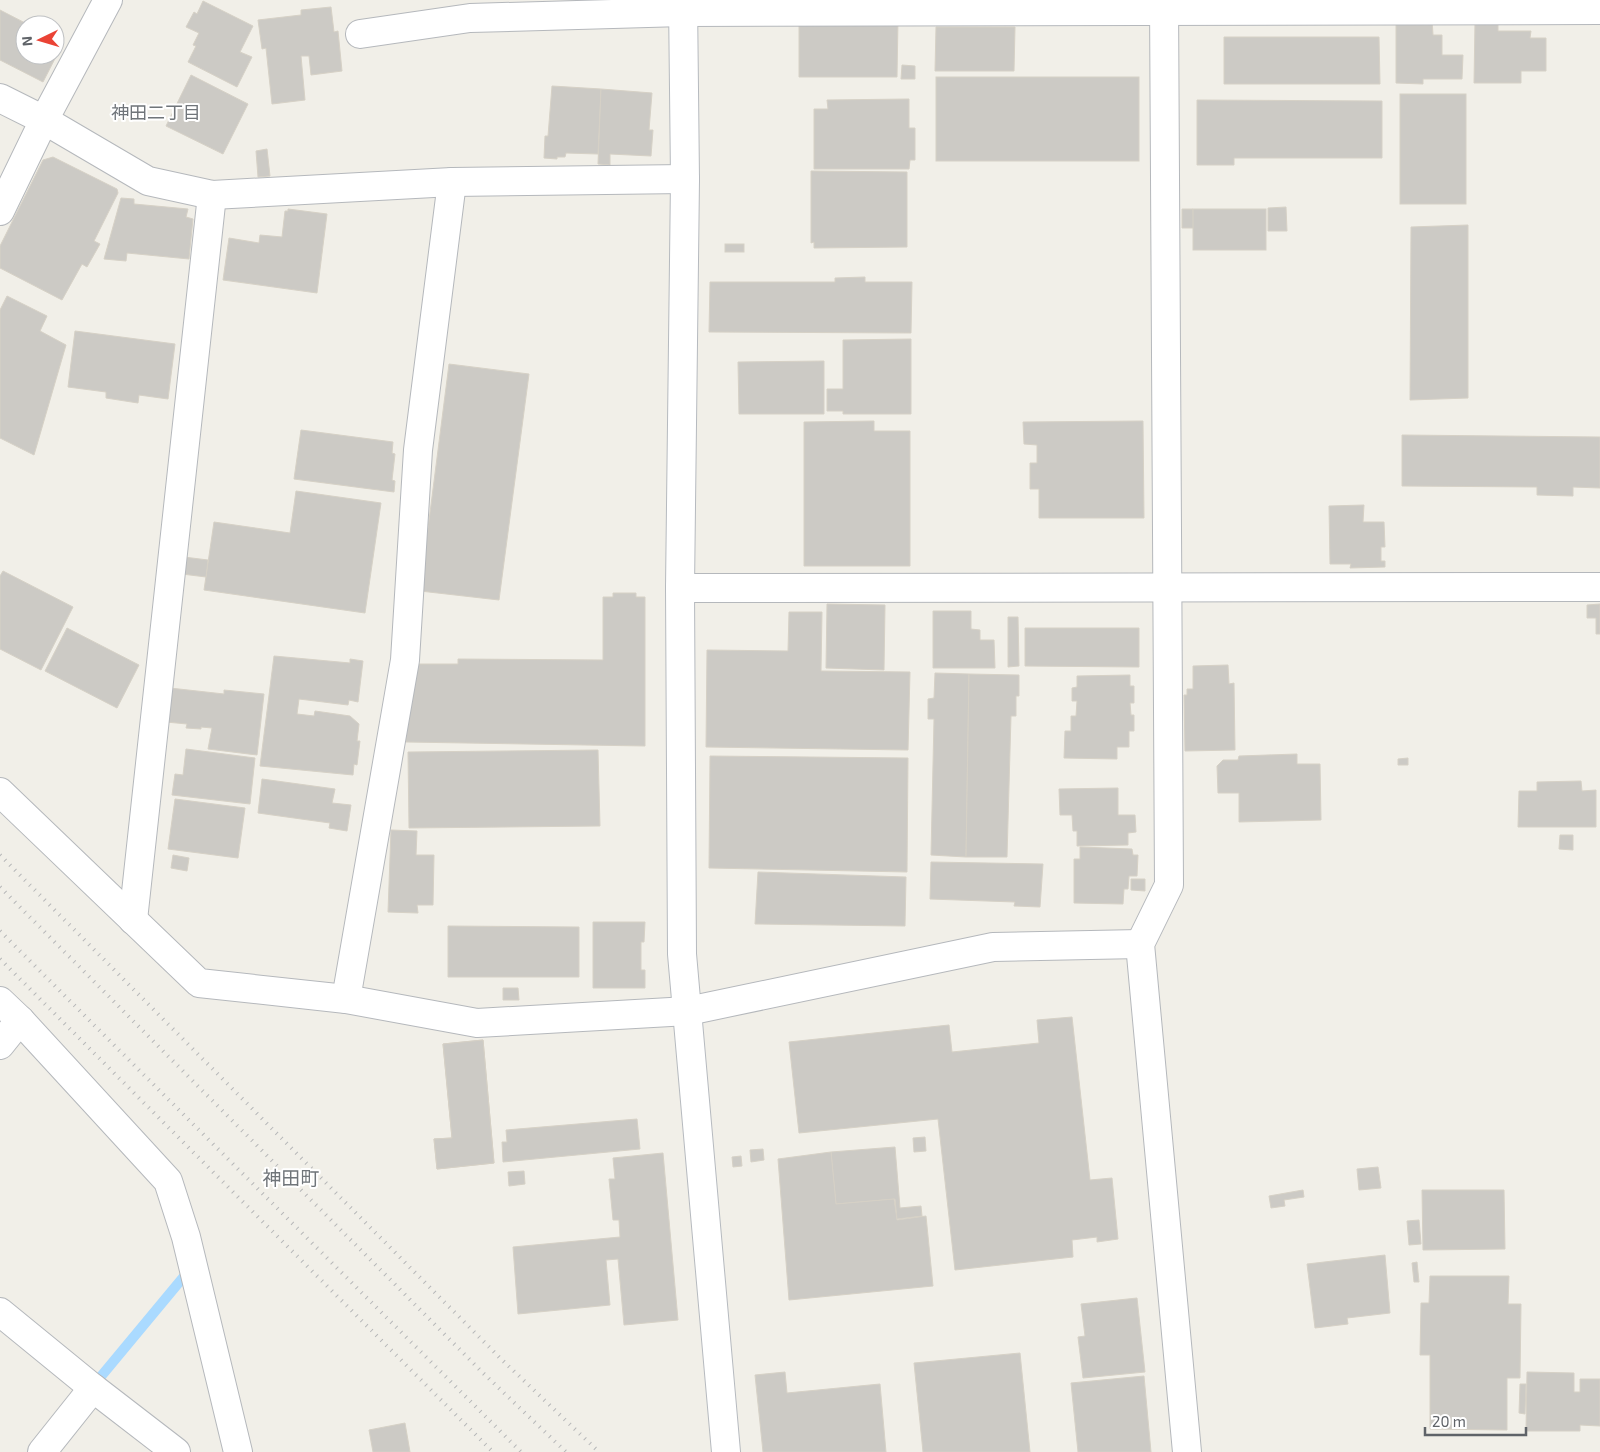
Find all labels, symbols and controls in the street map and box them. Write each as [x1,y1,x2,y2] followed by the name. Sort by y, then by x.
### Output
[15,15,65,65] north arrow
[18,35,35,47] text: N
[111,101,201,123] district label: 神田二丁目
[262,1166,320,1189] district label: 神田町
[1425,1404,1526,1436] scale bar
[1432,1412,1466,1430] text: 20 m

